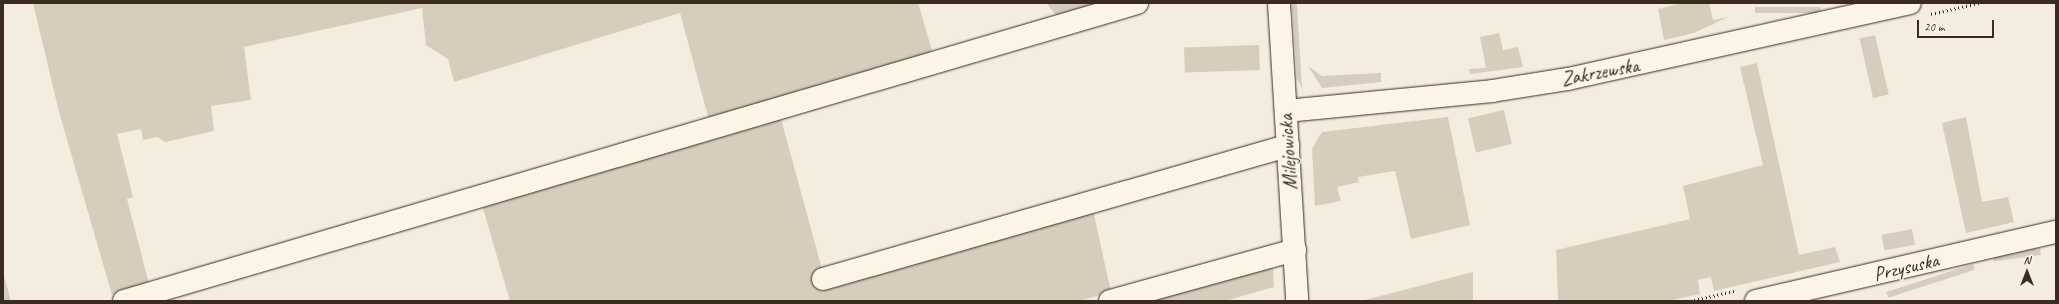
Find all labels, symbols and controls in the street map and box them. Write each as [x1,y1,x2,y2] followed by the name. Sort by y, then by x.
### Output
[1919,12,1996,38] scale bar
[1924,19,1944,35] text: 20 m
[1559,53,1641,91] street label: Zakrzewska
[1273,113,1303,191] street label: Milejowicka
[1871,248,1941,286] street label: Przysuska
[2007,252,2047,292] north arrow
[2024,253,2030,267] text: N

